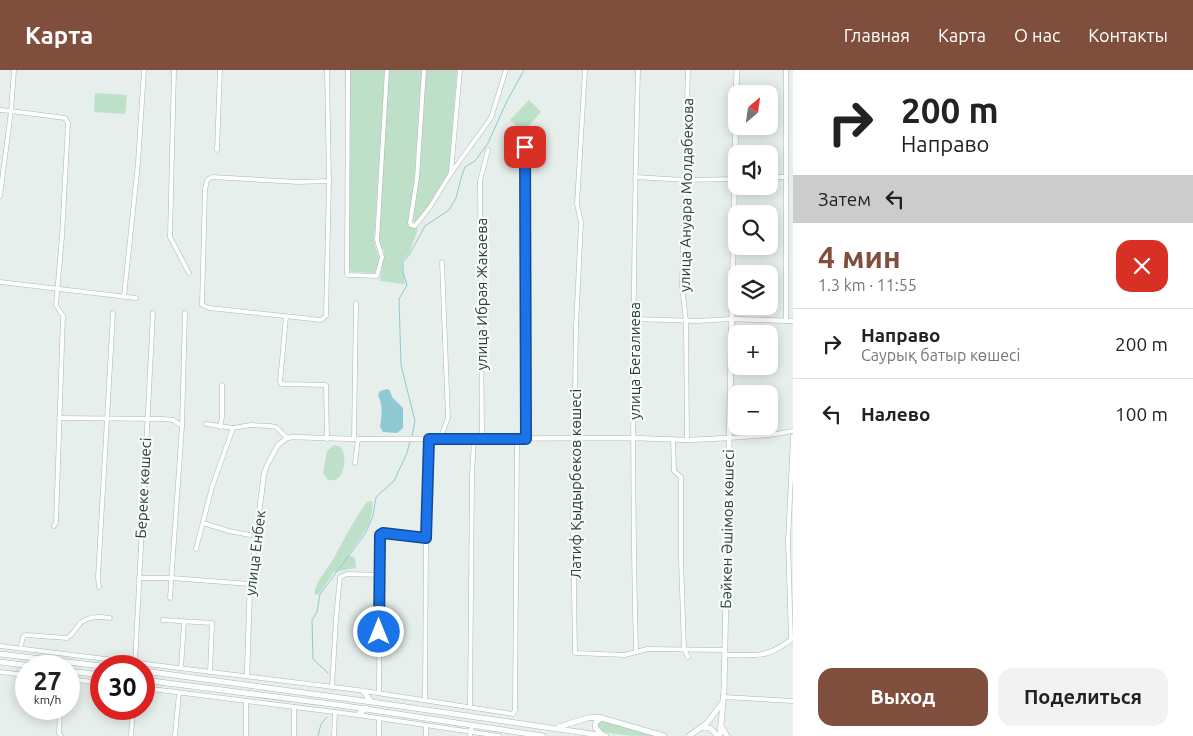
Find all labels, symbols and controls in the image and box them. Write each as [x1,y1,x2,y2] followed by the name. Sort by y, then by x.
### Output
[25,22,93,49] text: Карта
[844,25,910,45] text: Главная
[938,25,986,45] text: Карта
[1014,25,1060,45] text: О нас
[1088,25,1168,45] text: Контакты
[728,85,778,135] north arrow
[728,85,778,435] map controls
[818,90,883,155] icon: right
[901,90,999,130] text: 200 m
[676,98,696,292] street label: улица Ануара Молдабекова
[504,126,546,168] pin
[901,131,989,156] text: Направо
[511,133,539,161] icon: arrive
[728,145,778,195] button: sound
[881,185,909,213] icon: left
[818,188,871,210] text: Затем
[728,205,778,255] button: search
[473,218,490,370] street label: улица Ибрая Жакаева
[818,240,901,274] text: 4 мин
[1116,240,1168,292] button: close
[728,265,778,315] button: layers
[818,276,917,294] text: 1.3 km · 11:55
[626,302,643,420] street label: улица Бегалиева
[861,324,941,346] text: Направо
[728,325,778,375] button: +
[818,330,846,358] icon: right
[1115,333,1168,355] text: 200 m
[861,346,1020,364] text: Саурық батыр көшесі
[728,385,778,435] button: −
[567,389,584,579] street label: Латиф Қыдырбеков көшесі
[818,400,846,428] icon: left
[861,403,930,425] text: Налево
[1115,403,1168,425] text: 100 m
[132,437,154,539] street label: Береке көшесі
[717,449,737,609] street label: Бәйкен Әшімов көшесі
[241,509,269,597] street label: улица Енбек
[352,605,404,657] position arrow
[90,655,155,720] speed limit sign: 30
[33,667,62,695] text: 27
[818,668,988,726] button: Выход
[998,668,1168,726] button: Поделиться
[34,693,61,706] text: km/h

